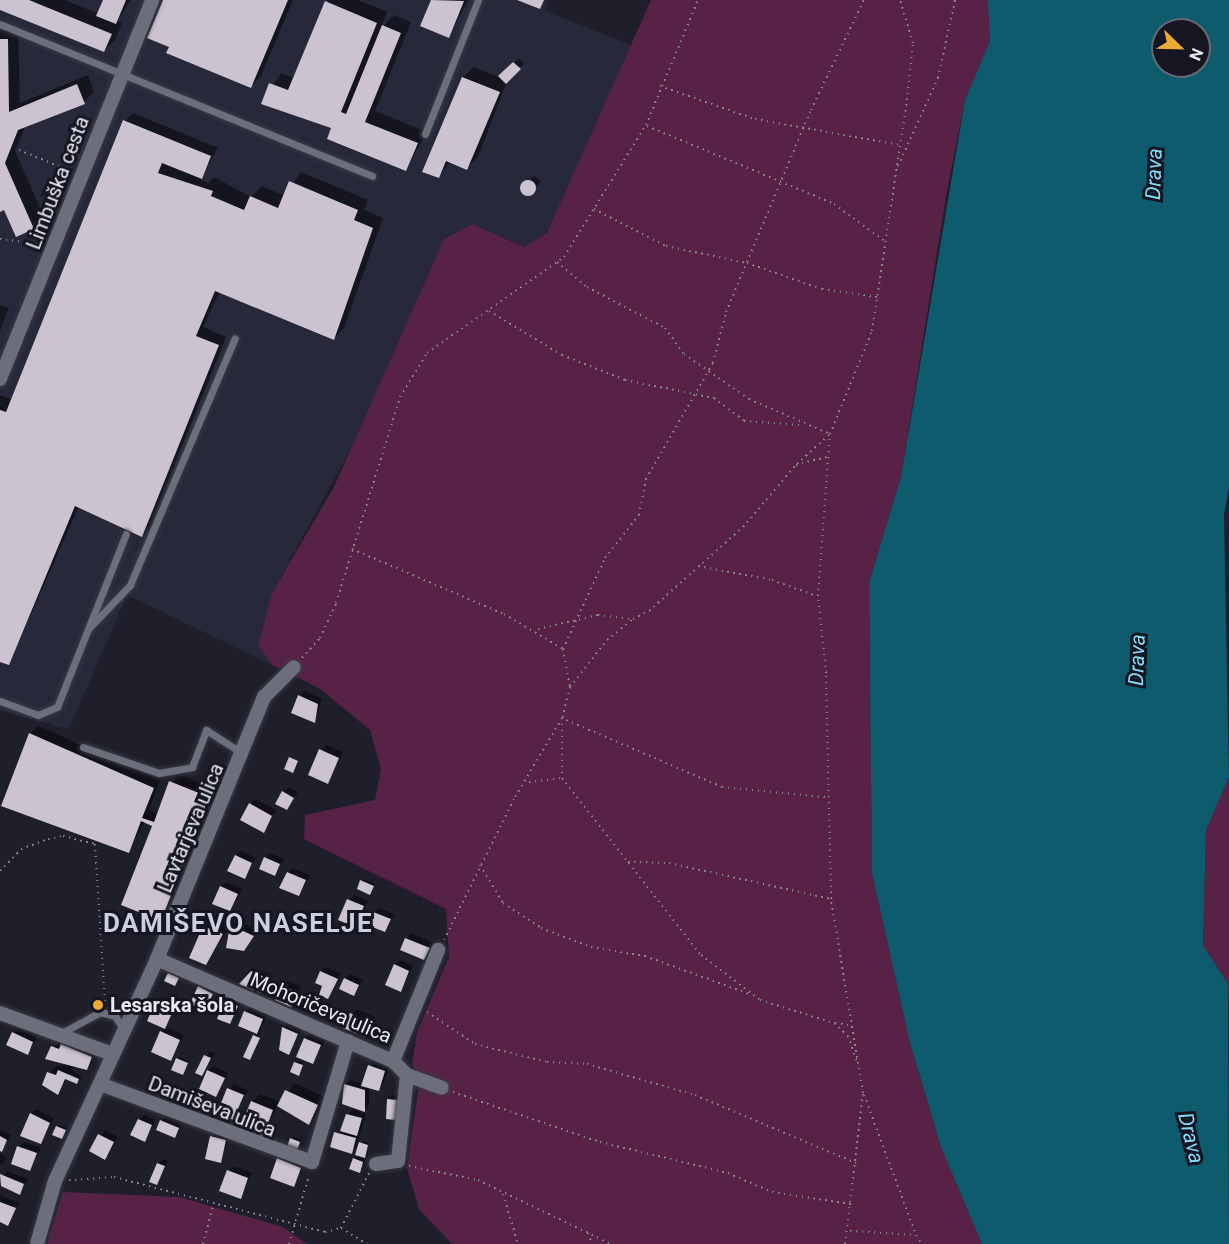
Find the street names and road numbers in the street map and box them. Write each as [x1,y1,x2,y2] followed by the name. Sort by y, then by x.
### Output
[22,113,94,253] street label: Limbuška cesta
[153,760,229,896] street label: Lavtarjeva ulica
[247,967,395,1049] street label: Mohoričeva ulica
[145,1072,279,1142] street label: Damiševa ulica

